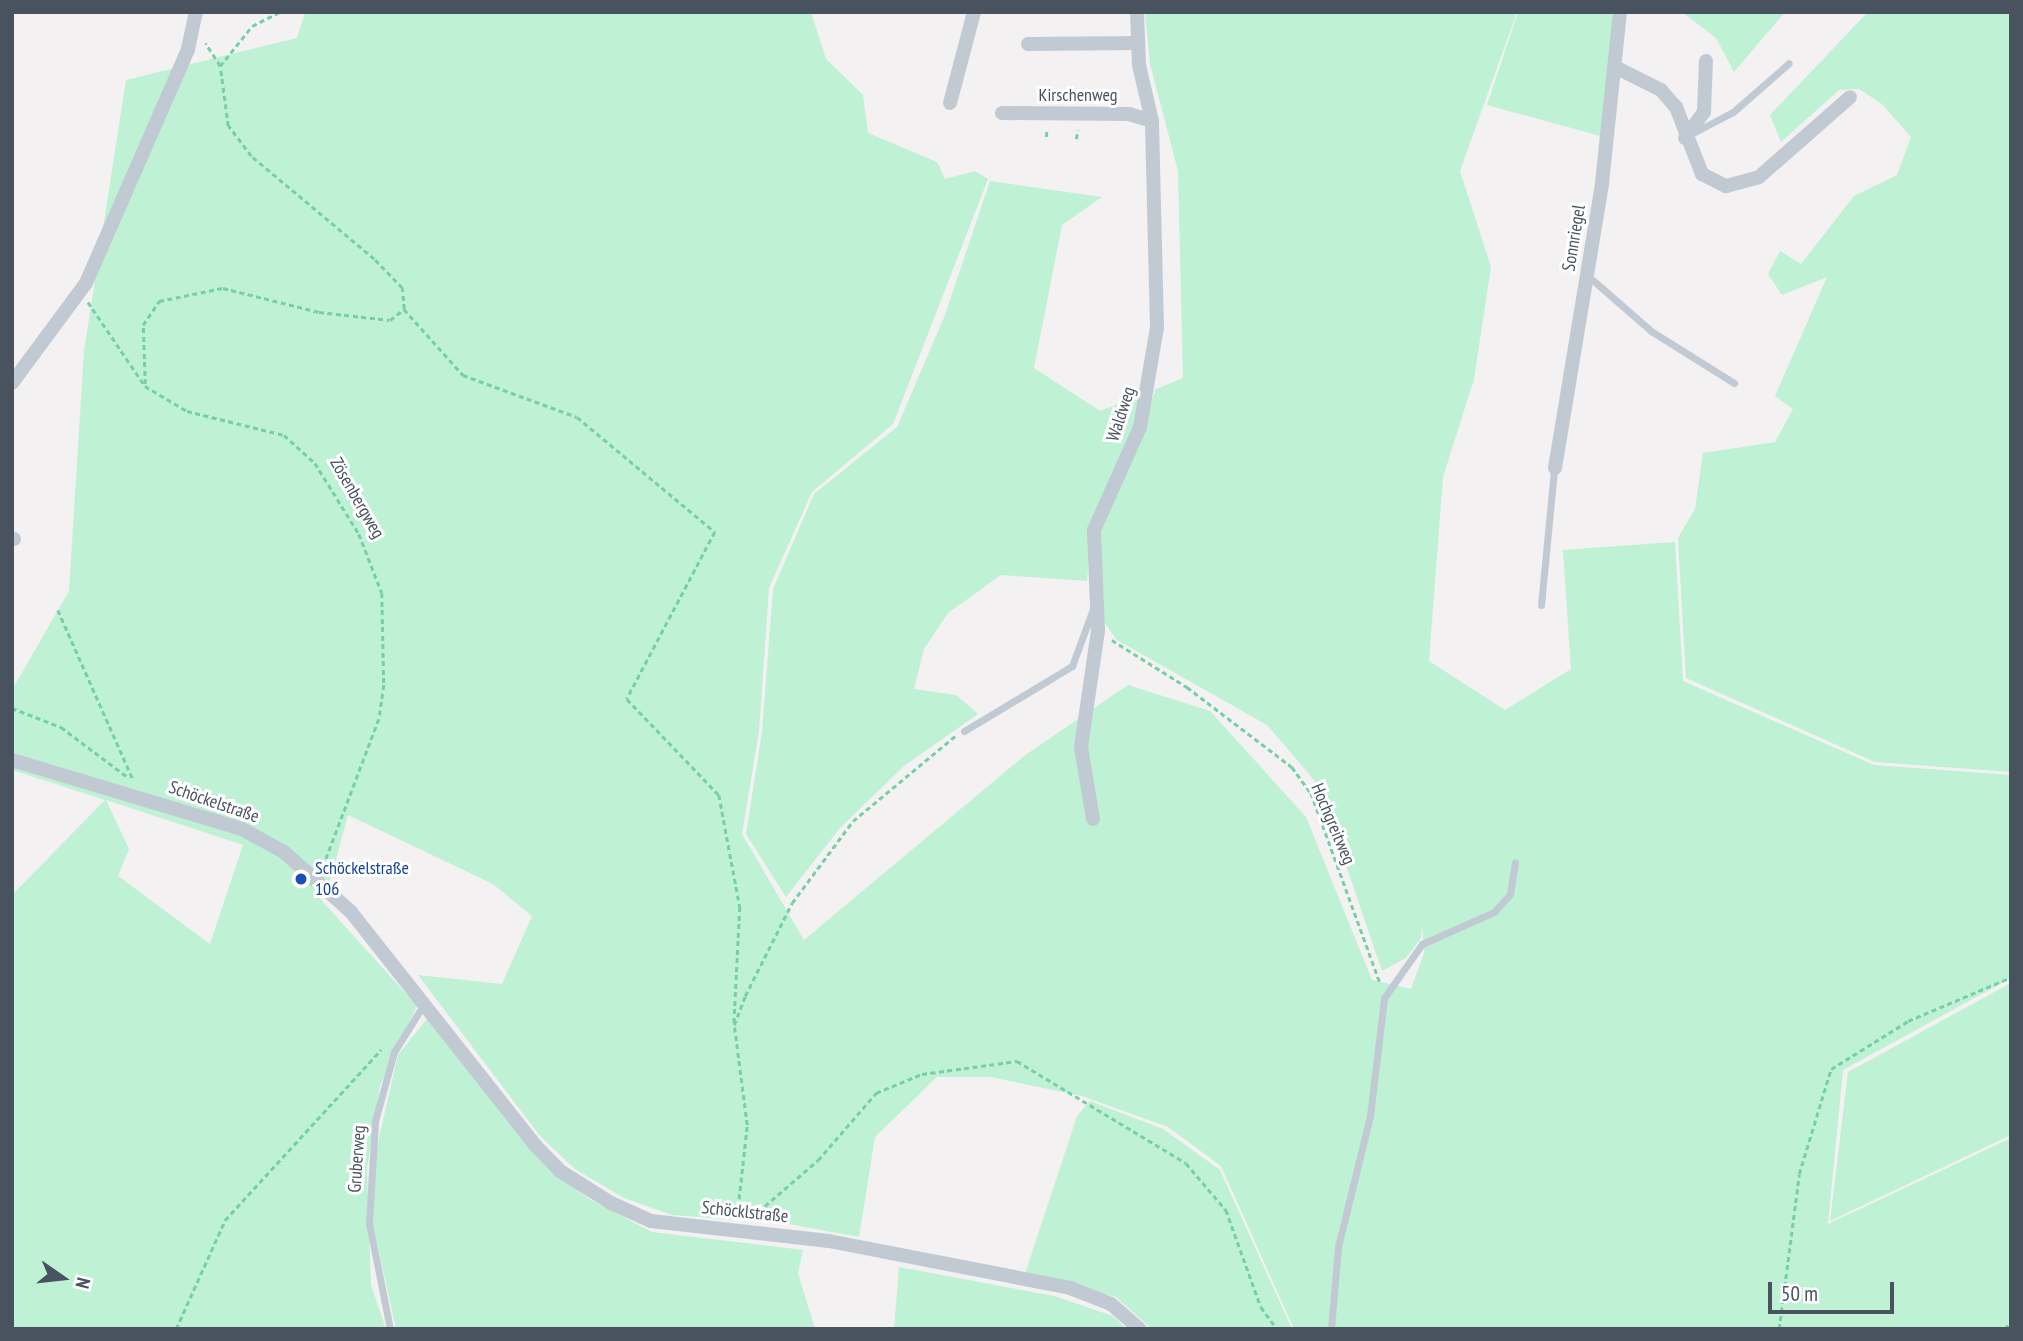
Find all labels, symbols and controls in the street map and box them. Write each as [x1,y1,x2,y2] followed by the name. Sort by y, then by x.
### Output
[1039,84,1117,106] street label: Kirschenweg
[1558,203,1590,273] street label: Sonnriegel
[1102,384,1140,444] street label: Waldweg
[325,454,389,542] street label: Zösenbergweg
[166,776,262,828] street label: Schöckelstraße
[1306,780,1360,868] street label: Hochgreitweg
[315,858,409,900] place label: Schöckelstraße 106
[293,871,309,887] marker: Schöckelstraße 106
[344,1125,370,1193] street label: Gruberweg
[701,1197,789,1227] street label: Schöcklstraße
[28,1243,98,1313] north arrow
[1771,1268,1897,1312] scale bar
[70,1275,96,1291] text: N
[1781,1280,1818,1307] text: 50 m

